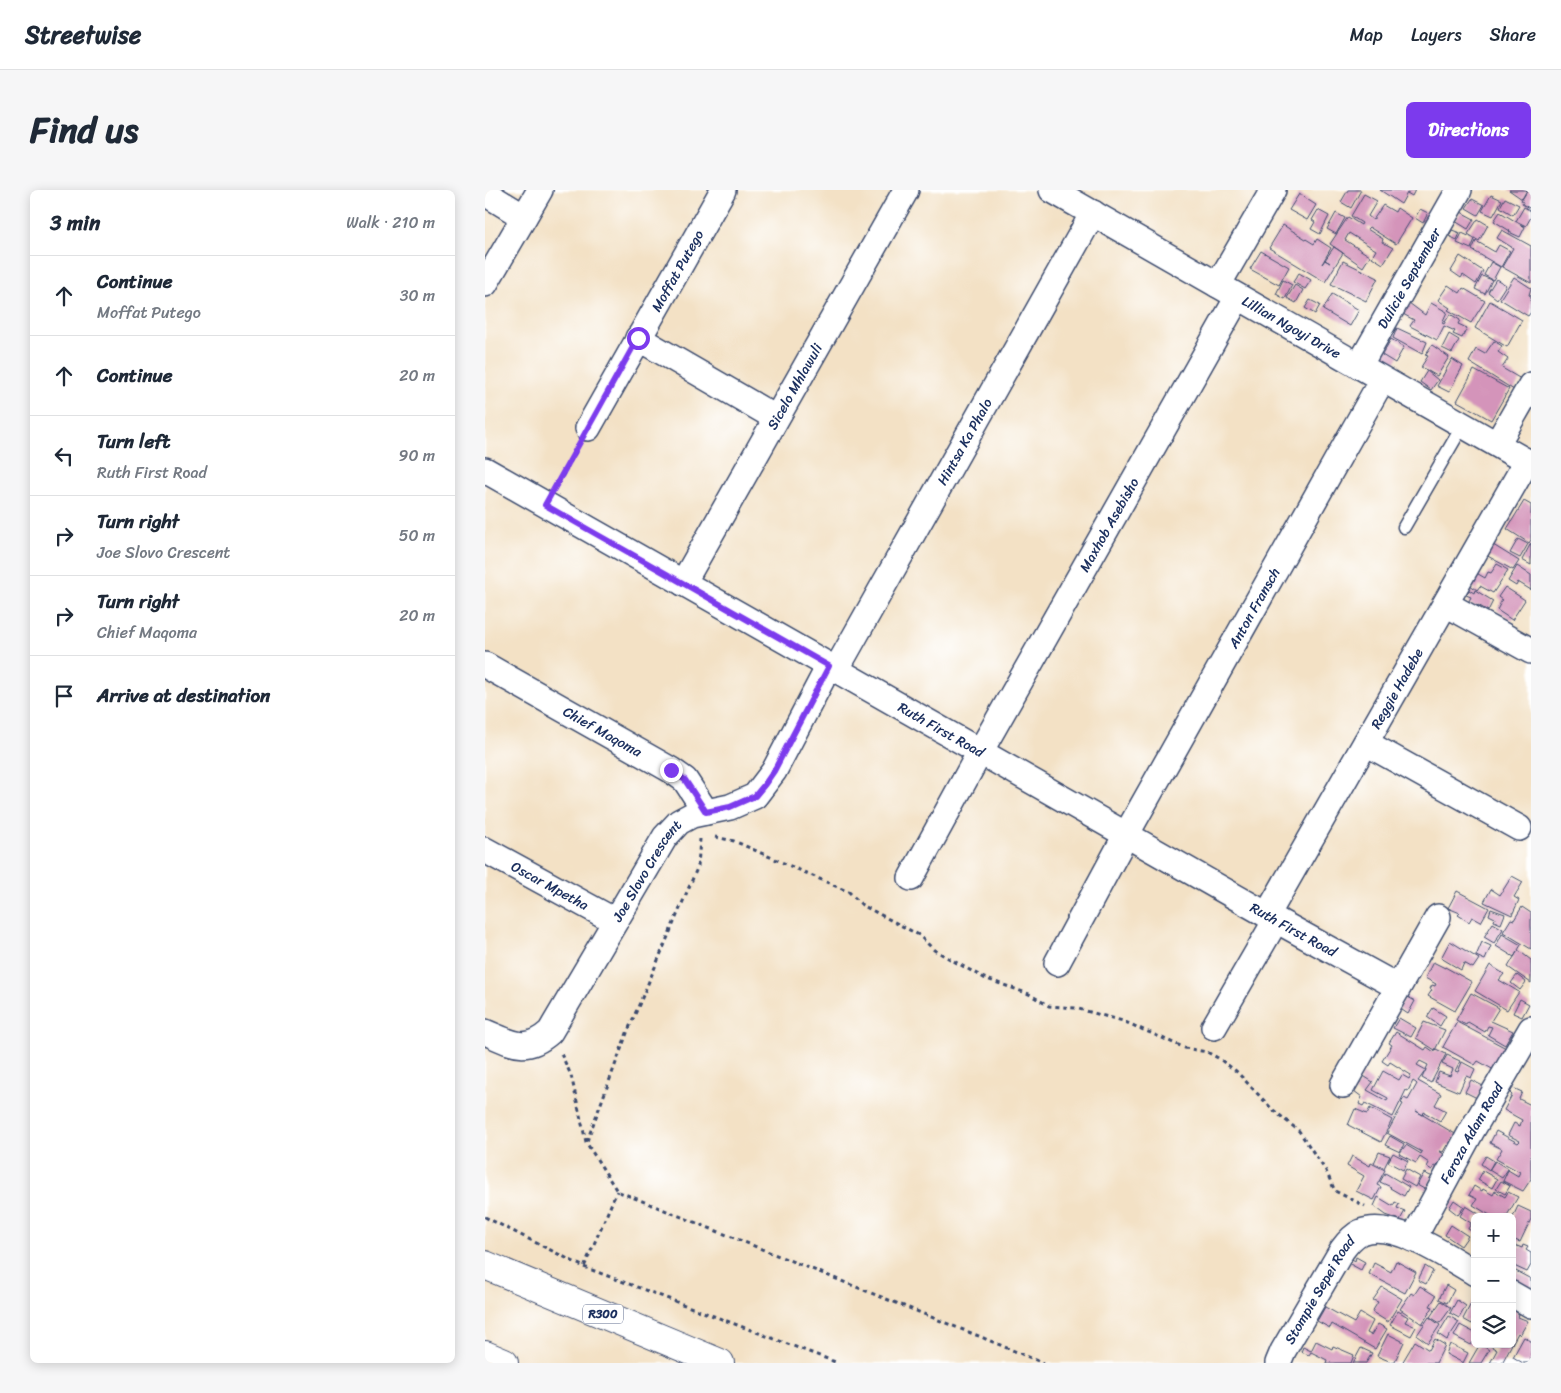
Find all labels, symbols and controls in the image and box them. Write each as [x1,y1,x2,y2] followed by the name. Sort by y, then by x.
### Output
[25,14,141,56] text: Streetwise
[1350,19,1383,51] text: Map
[1411,19,1462,51] text: Layers
[1490,19,1536,51] text: Share
[30,99,138,161] text: Find us
[1406,102,1531,158] button: Directions
[50,204,100,242] text: 3 min
[346,208,435,237] text: Walk · 210 m
[1370,222,1448,333] street label: Dulicie September
[644,225,711,316] street label: Moffat Putego
[97,265,173,298] text: Continue
[400,281,435,310] text: 30 m
[50,282,78,310] icon: ahead
[1237,289,1346,365] street label: Lillian Ngoyi Drive
[97,298,201,327] text: Moffat Putego
[627,327,650,350] route start
[760,337,830,435] street label: Sicelo Mhlawuli
[97,359,173,392] text: Continue
[399,361,435,390] text: 20 m
[50,362,78,390] icon: ahead
[930,393,999,490] street label: Hintsa Ka Phalo
[97,425,170,458] text: Turn left
[399,441,435,470] text: 90 m
[50,442,78,470] icon: left
[97,458,207,487] text: Ruth First Road
[1072,473,1146,577] street label: Maxhob Asebisho
[97,505,179,538] text: Turn right
[399,521,435,550] text: 50 m
[50,522,78,550] icon: right
[97,538,230,567] text: Joe Slovo Crescent
[1221,563,1287,654] street label: Anton Fransch
[97,585,179,618] text: Turn right
[399,601,435,630] text: 20 m
[50,602,78,630] icon: right
[97,618,197,647] text: Chief Maqoma
[1363,643,1430,734] street label: Reggie Hadebe
[97,679,270,712] text: Arrive at destination
[50,682,78,710] icon: arrive
[893,695,991,765] street label: Ruth First Road
[558,699,648,764] street label: Chief Maqoma
[660,759,683,782] route end
[605,814,688,927] street label: Joe Slovo Crescent
[506,854,593,917] street label: Oscar Mpetha
[1245,895,1343,965] street label: Ruth First Road
[1433,1076,1511,1188] street label: Feroza Adam Road
[1471,1213,1516,1348] map controls
[1471,1213,1516,1258] button: +
[1277,1228,1362,1349] street label: Stompie Sepei Road
[1471,1258,1516,1303] button: −
[1471,1303,1516,1348] button: layers
[583,1304,623,1324] road number: R300

